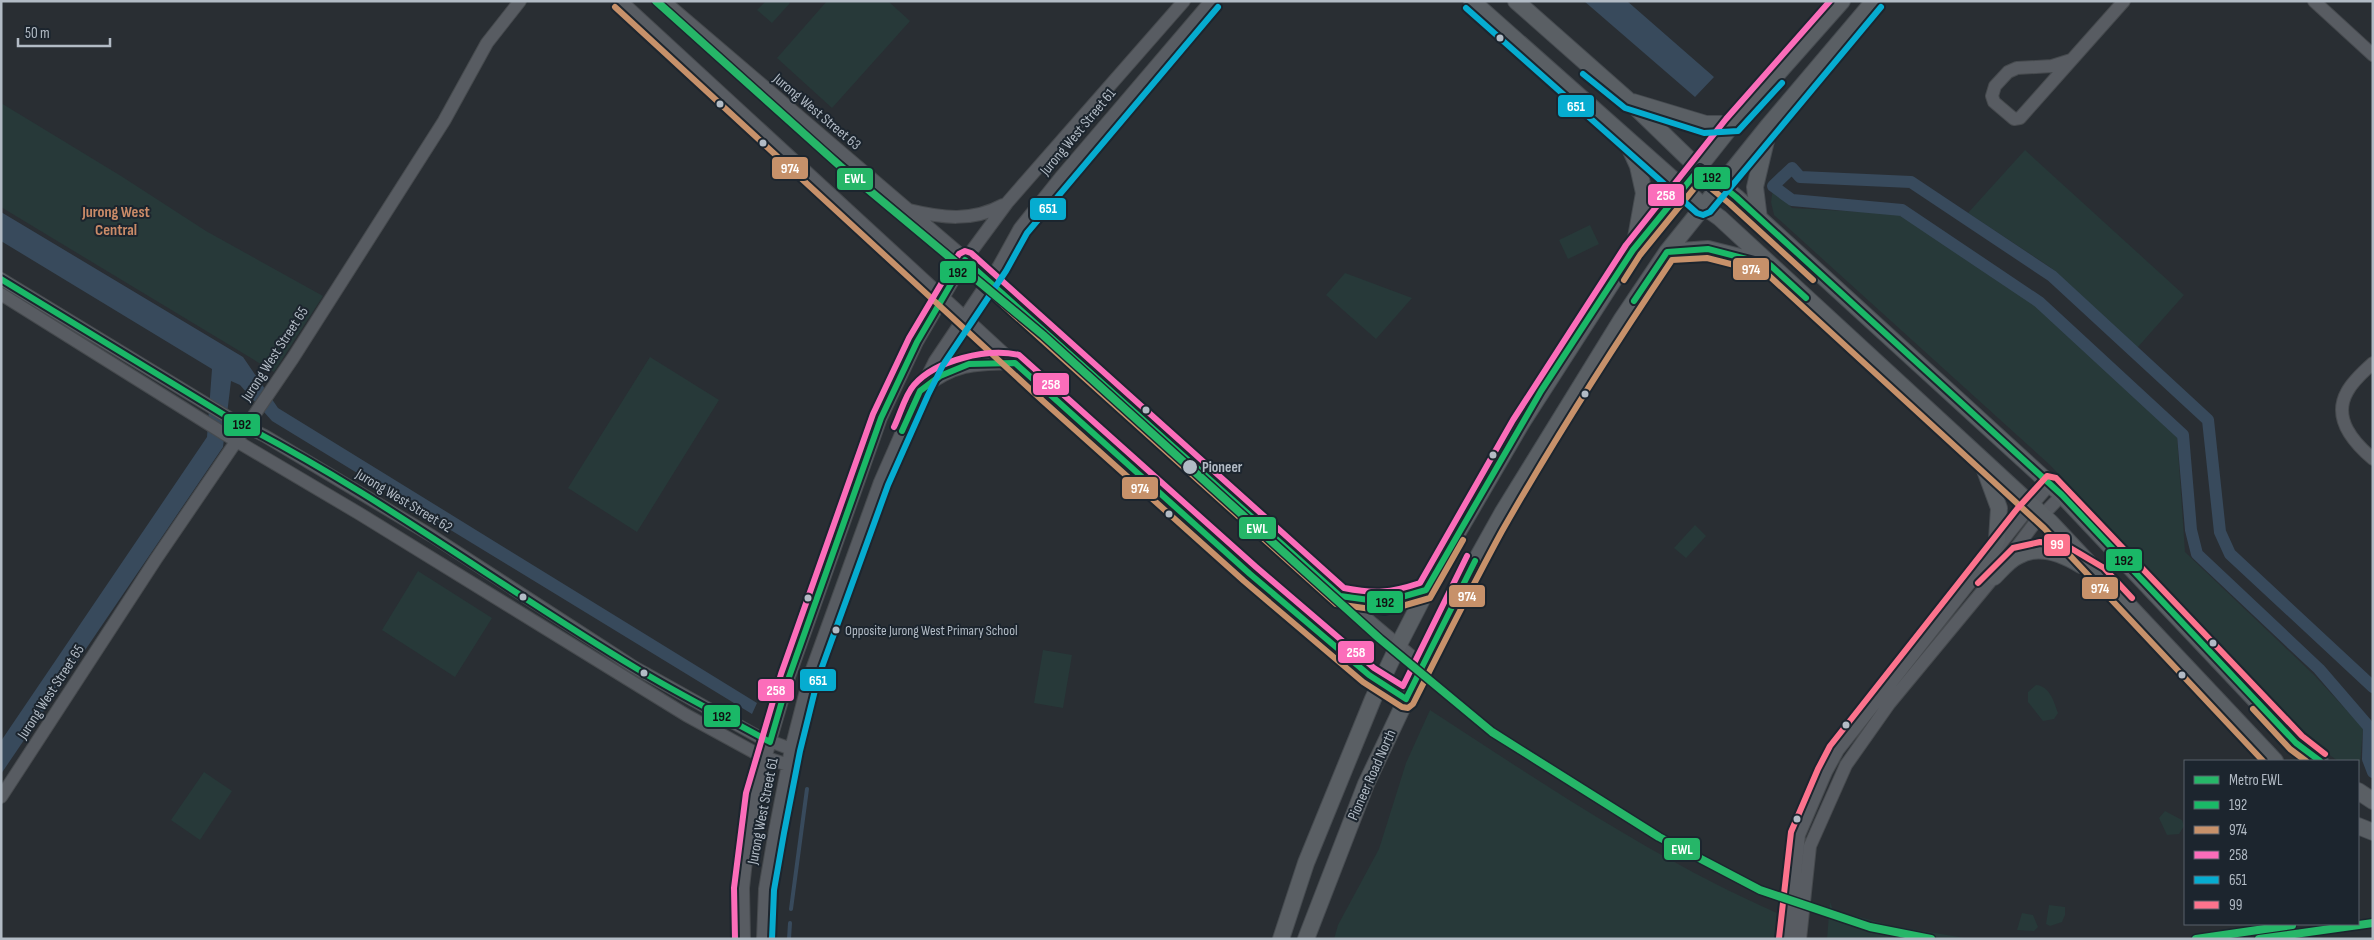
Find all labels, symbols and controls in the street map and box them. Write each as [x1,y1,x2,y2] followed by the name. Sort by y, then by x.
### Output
[18,15,110,47] scale bar
[25,24,50,43] text: 50 m
[1495,33,1505,43] unlabelled marker
[768,69,865,154] street label: Jurong West Street 63
[1035,84,1121,180] street label: Jurong West Street 61
[1557,94,1595,118] line badge: 651
[1567,98,1586,115] text: 651
[715,99,725,109] unlabelled marker
[758,138,768,148] unlabelled marker
[771,156,809,180] line badge: 974
[781,160,800,177] text: 974
[1693,166,1731,190] line badge: 192
[836,167,874,191] line badge: EWL
[1703,169,1721,186] text: 192
[844,170,866,187] text: EWL
[1647,183,1685,207] line badge: 258
[1657,187,1676,204] text: 258
[1029,197,1067,221] line badge: 651
[1039,200,1058,217] text: 651
[81,203,150,240] district label: Jurong West Central
[1732,257,1770,281] line badge: 974
[939,260,977,284] line badge: 192
[1742,261,1761,278] text: 974
[949,264,967,281] text: 192
[237,303,313,406] street label: Jurong West Street 65
[1032,372,1070,396] line badge: 258
[1042,376,1061,393] text: 258
[1580,389,1590,399] unlabelled marker
[1141,405,1151,415] unlabelled marker
[223,413,261,437] line badge: 192
[233,416,251,433] text: 192
[1488,450,1498,460] unlabelled marker
[1181,458,1199,476] marker: Pioneer
[1202,458,1243,477] place label: Pioneer
[351,464,456,537] street label: Jurong West Street 62
[1121,476,1159,500] line badge: 974
[1131,480,1150,497] text: 974
[1164,509,1174,519] unlabelled marker
[1238,516,1277,540] line badge: EWL
[1246,520,1268,537] text: EWL
[2043,533,2071,557] line badge: 99
[2050,536,2064,553] text: 99
[2105,548,2143,572] line badge: 192
[2115,552,2133,569] text: 192
[2081,576,2119,600] line badge: 974
[2091,580,2110,597] text: 974
[1448,584,1486,608] line badge: 974
[1458,588,1477,605] text: 974
[1366,590,1404,614] line badge: 192
[518,592,528,602] unlabelled marker
[803,593,813,603] unlabelled marker
[1376,594,1394,611] text: 192
[845,622,1018,639] place label: Opposite Jurong West Primary School
[831,625,841,635] marker: Opposite Jurong West Primary School
[2208,638,2218,648] unlabelled marker
[1337,640,1375,664] line badge: 258
[13,641,89,744] street label: Jurong West Street 65
[1347,644,1366,661] text: 258
[639,668,649,678] unlabelled marker
[799,668,837,692] line badge: 651
[2177,670,2187,680] unlabelled marker
[809,672,828,689] text: 651
[757,678,795,702] line badge: 258
[767,682,786,699] text: 258
[703,704,741,728] line badge: 192
[713,708,731,725] text: 192
[1841,720,1851,730] unlabelled marker
[1344,727,1400,823] street label: Pioneer Road North
[743,755,783,867] street label: Jurong West Street 61
[2184,760,2359,925] legend
[2229,771,2283,790] text: Metro EWL
[2229,796,2247,815] text: 192
[1792,814,1802,824] unlabelled marker
[2229,821,2247,840] text: 974
[1663,837,1701,861] line badge: EWL
[1671,841,1693,858] text: EWL
[2229,846,2248,865] text: 258
[2229,871,2248,890] text: 651
[2229,896,2242,915] text: 99

